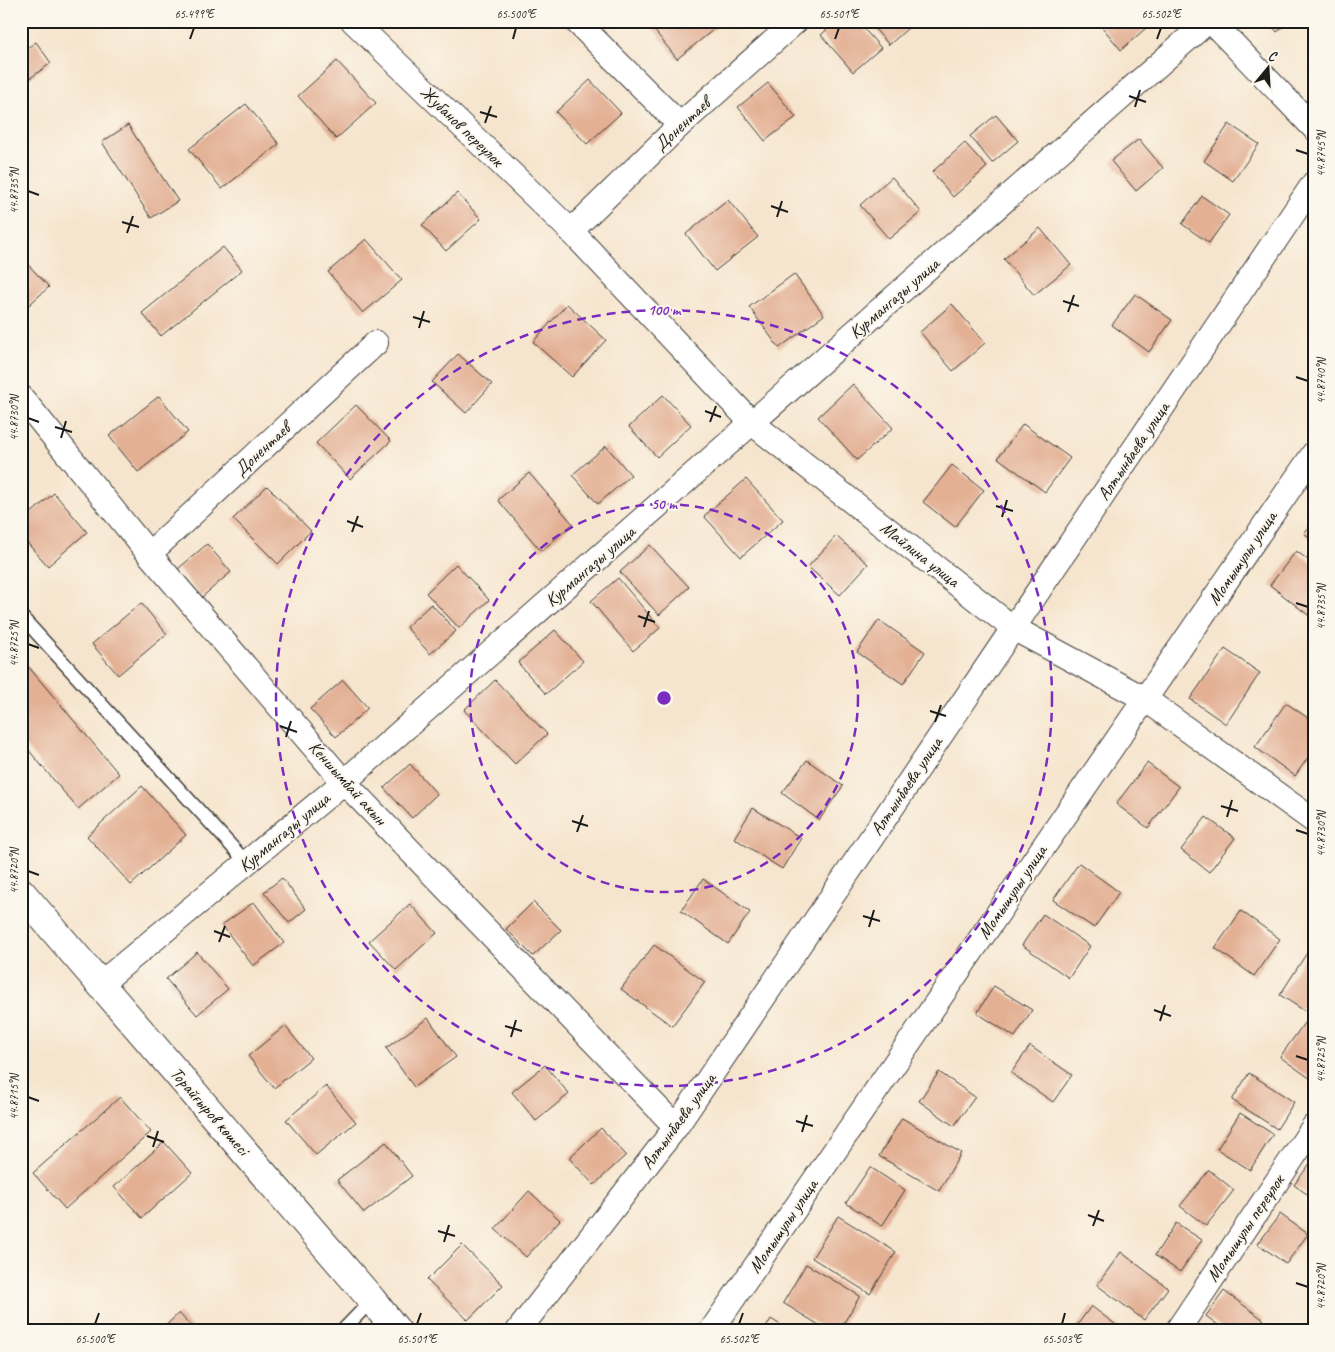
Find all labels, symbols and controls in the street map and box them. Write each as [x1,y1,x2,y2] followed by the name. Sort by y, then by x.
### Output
[174,6,215,22] text: 65.499°E
[496,6,537,22] text: 65.500°E
[819,6,860,22] text: 65.501°E
[1141,6,1182,22] text: 65.502°E
[1242,42,1292,92] north arrow
[1266,47,1280,66] text: С
[416,81,510,173] street label: Жубанов переулок
[649,89,718,155] street label: Донентаев
[1313,130,1329,177] text: 44.8745°N
[6,167,22,214] text: 44.8735°N
[844,252,946,344] street label: Курмангазы улица
[648,301,682,320] text: 100 m
[1313,357,1329,404] text: 44.8740°N
[6,394,22,441] text: 44.8730°N
[1092,396,1175,504] street label: Алтынбаева улица
[229,414,298,480] street label: Донентаев
[651,495,678,514] text: 50 m
[1203,506,1282,609] street label: Момышулы улица
[876,516,965,593] street label: Майлина улица
[540,520,642,612] street label: Курмангазы улица
[1313,583,1329,630] text: 44.8735°N
[6,620,22,667] text: 44.8725°N
[655,689,673,707] centre of rings
[865,731,948,839] street label: Алтынбаева улица
[304,736,393,831] street label: Кеншымбай акын
[234,786,336,877] street label: Курмангазы улица
[1313,810,1329,857] text: 44.8730°N
[973,840,1052,943] street label: Момышулы улица
[6,847,22,894] text: 44.8720°N
[1313,1036,1329,1083] text: 44.8725°N
[166,1062,256,1162] street label: Торайғыров көшесі
[636,1067,721,1173] street label: Алтынбаева улица
[6,1073,22,1120] text: 44.8715°N
[1201,1169,1290,1286] street label: Момышулы переулок
[744,1174,823,1277] street label: Момышулы улица
[1313,1263,1329,1310] text: 44.8720°N
[75,1331,116,1347] text: 65.500°E
[397,1331,438,1347] text: 65.501°E
[719,1331,760,1347] text: 65.502°E
[1042,1331,1083,1347] text: 65.503°E

